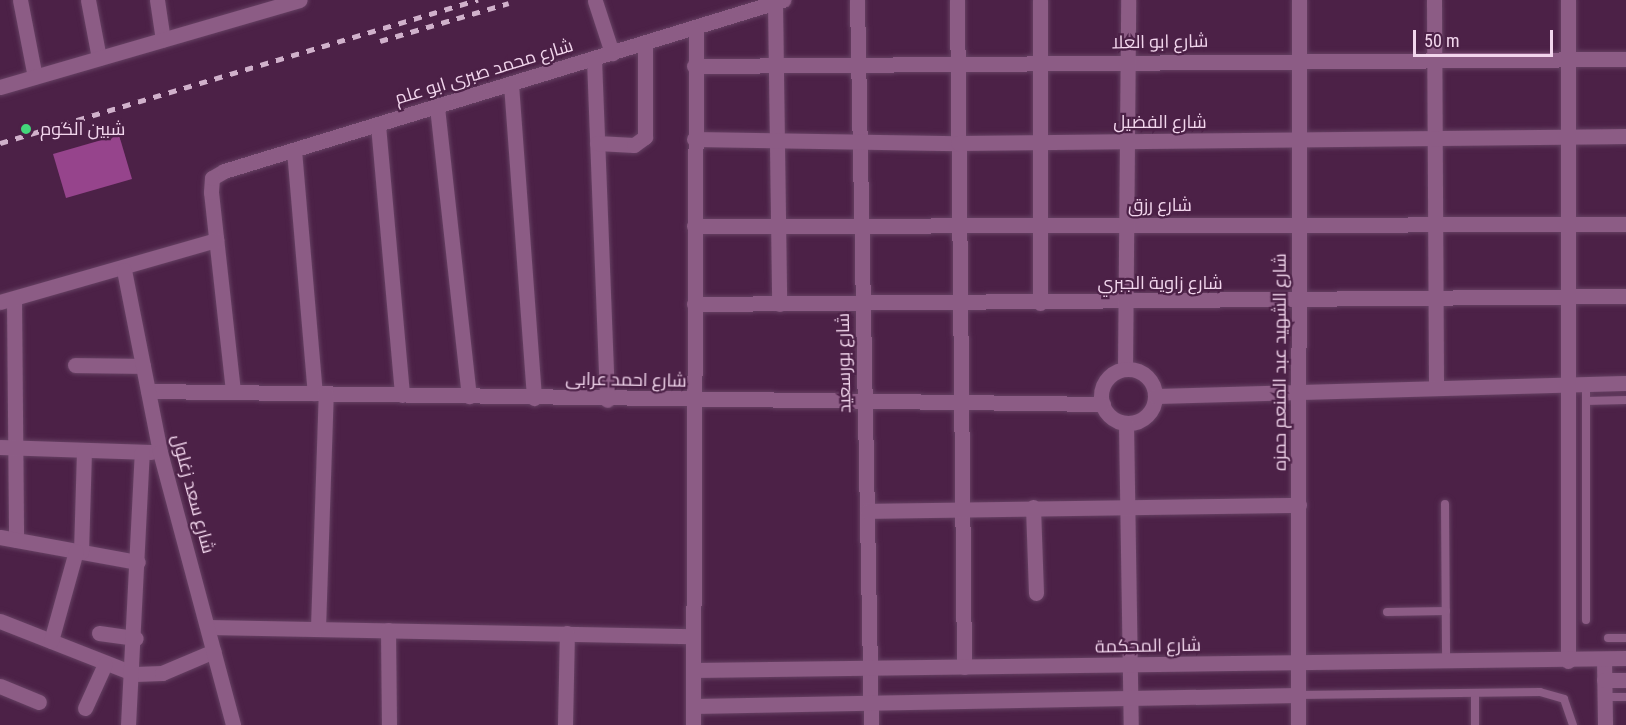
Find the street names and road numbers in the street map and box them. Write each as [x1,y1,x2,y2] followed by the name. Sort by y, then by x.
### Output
[1112,30,1208,54] street label: شارع ابو العلا
[392,35,576,109] street label: شارع محمد صبرى ابو علم
[1113,111,1207,133] street label: شارع الفضيل
[1128,194,1192,216] street label: شارع رزق
[1269,253,1291,471] street label: شارع الشهيد عبد المنعم حمزه
[1097,272,1223,294] street label: شارع زاوية الجبري
[832,313,856,413] street label: شارع بورسعيد
[565,368,687,392] street label: شارع احمد عرابى
[167,432,219,556] street label: شارع سعد زغلول
[1095,634,1201,658] street label: شارع المحكمة

